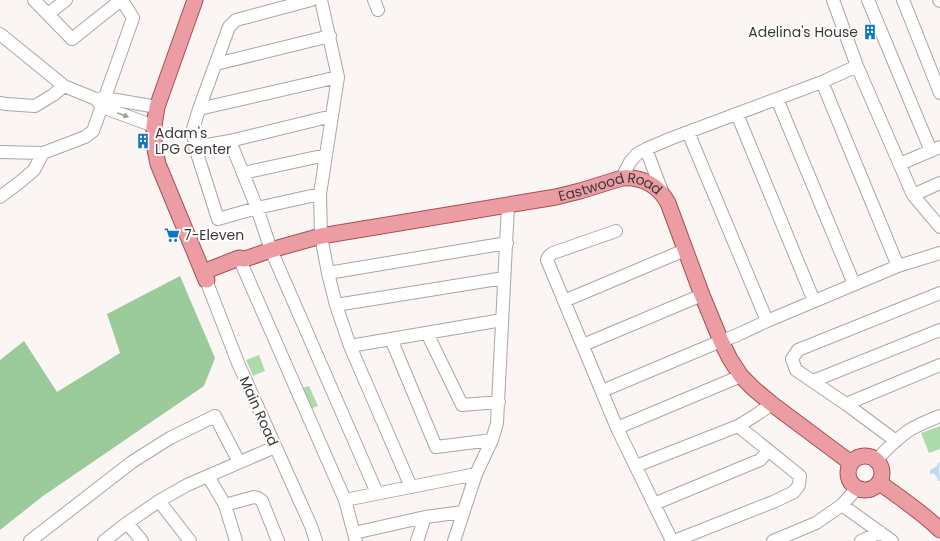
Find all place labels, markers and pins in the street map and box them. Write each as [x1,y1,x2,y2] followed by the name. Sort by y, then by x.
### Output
[748,22,858,42] place label: Adelina's House
[861,23,879,41] building icon: Adelina's House
[155,123,231,159] place label: Adam's LPG Center
[134,132,152,150] building icon: Adam's LPG Center
[184,225,244,245] place label: 7-Eleven
[163,226,181,244] supermarket icon: 7-Eleven

